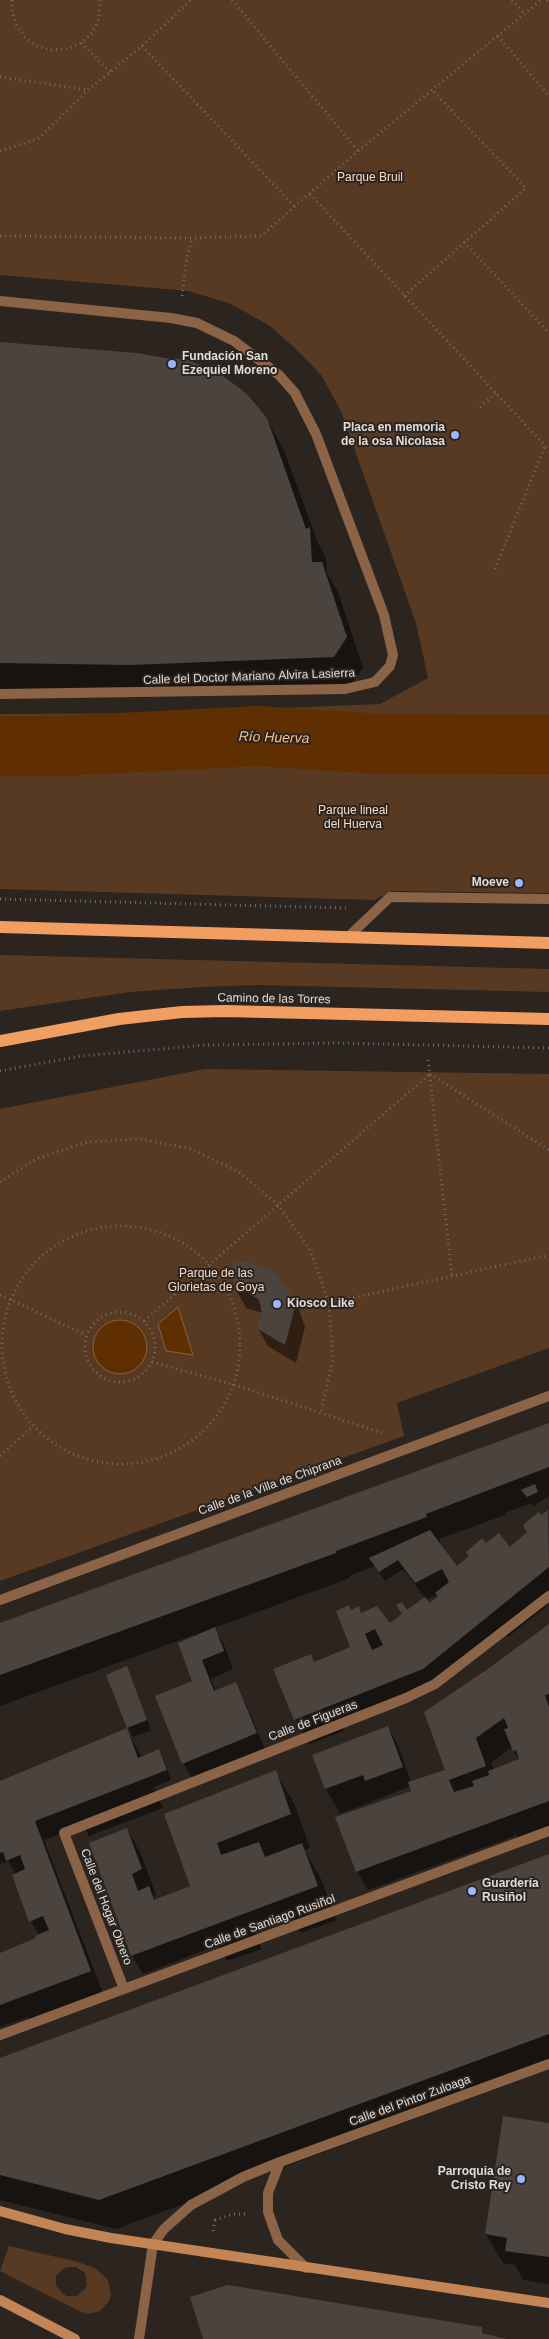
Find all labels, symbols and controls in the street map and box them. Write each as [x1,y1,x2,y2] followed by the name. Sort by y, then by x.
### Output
[337,171,403,185] park label: Parque Bruil
[182,350,277,378] place label: Fundación San Ezequiel Moreno
[166,358,178,370] marker: Fundación San Ezequiel Moreno
[341,421,445,449] place label: Placa en memoria de la osa Nicolasa
[449,429,461,441] marker: Placa en memoria de la osa Nicolasa
[143,666,355,688] street label: Calle del Doctor Mariano Alvira Lasierra
[238,728,310,748] water label: Río Huerva
[318,804,388,832] park label: Parque lineal del Huerva
[472,876,509,890] place label: Moeve
[513,877,525,889] marker: Moeve
[217,991,331,1007] street label: Camino de las Torres
[168,1267,264,1295] park label: Parque de las Glorietas de Goya
[287,1297,354,1311] place label: Kiosco Like
[271,1298,283,1310] marker: Kiosco Like
[196,1453,344,1519] street label: Calle de la Villa de Chiprana
[267,1697,359,1745] street label: Calle de Figueras
[77,1847,135,1967] street label: Calle del Hogar Obrero
[482,1877,539,1905] place label: Guardería Rusiñol
[466,1885,478,1897] marker: Guardería Rusiñol
[203,1892,337,1952] street label: Calle de Santiago Rusiñol
[347,2072,473,2130] street label: Calle del Pintor Zuloaga
[438,2165,511,2193] place label: Parroquia de Cristo Rey
[515,2173,527,2185] marker: Parroquia de Cristo Rey

